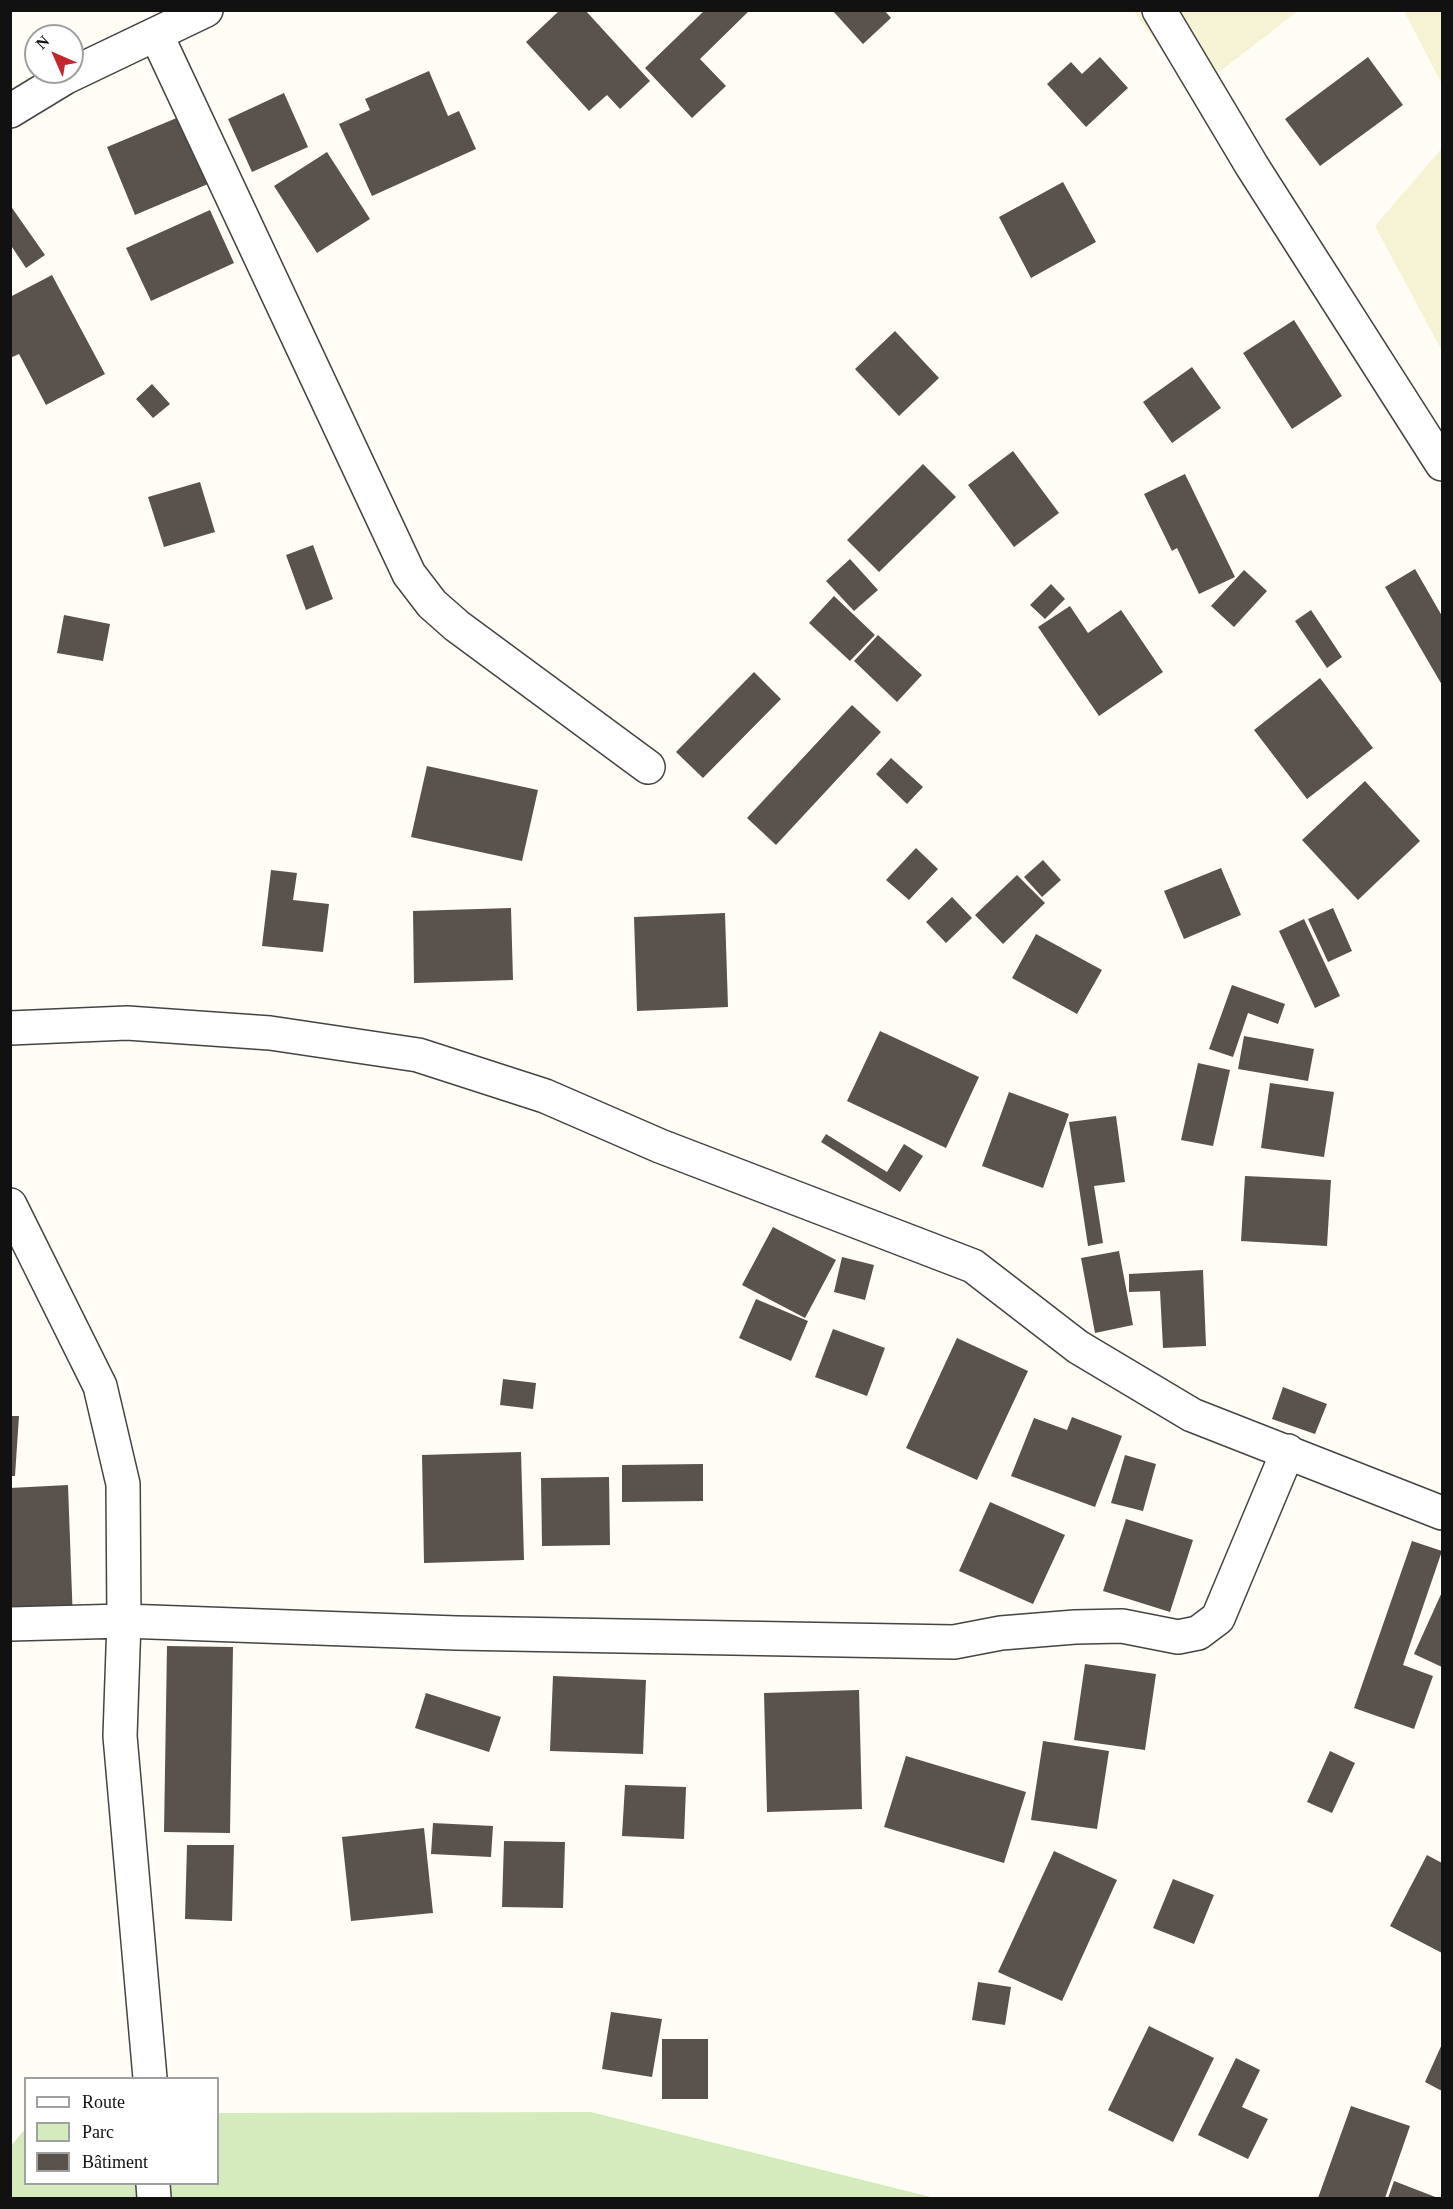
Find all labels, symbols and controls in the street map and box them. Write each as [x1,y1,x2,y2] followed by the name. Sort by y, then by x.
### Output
[24,24,84,84] north arrow
[32,32,52,52] text: N
[24,2077,219,2185] legend
[82,2092,125,2112] text: Route
[82,2122,114,2142] text: Parc
[82,2152,148,2172] text: Bâtiment

